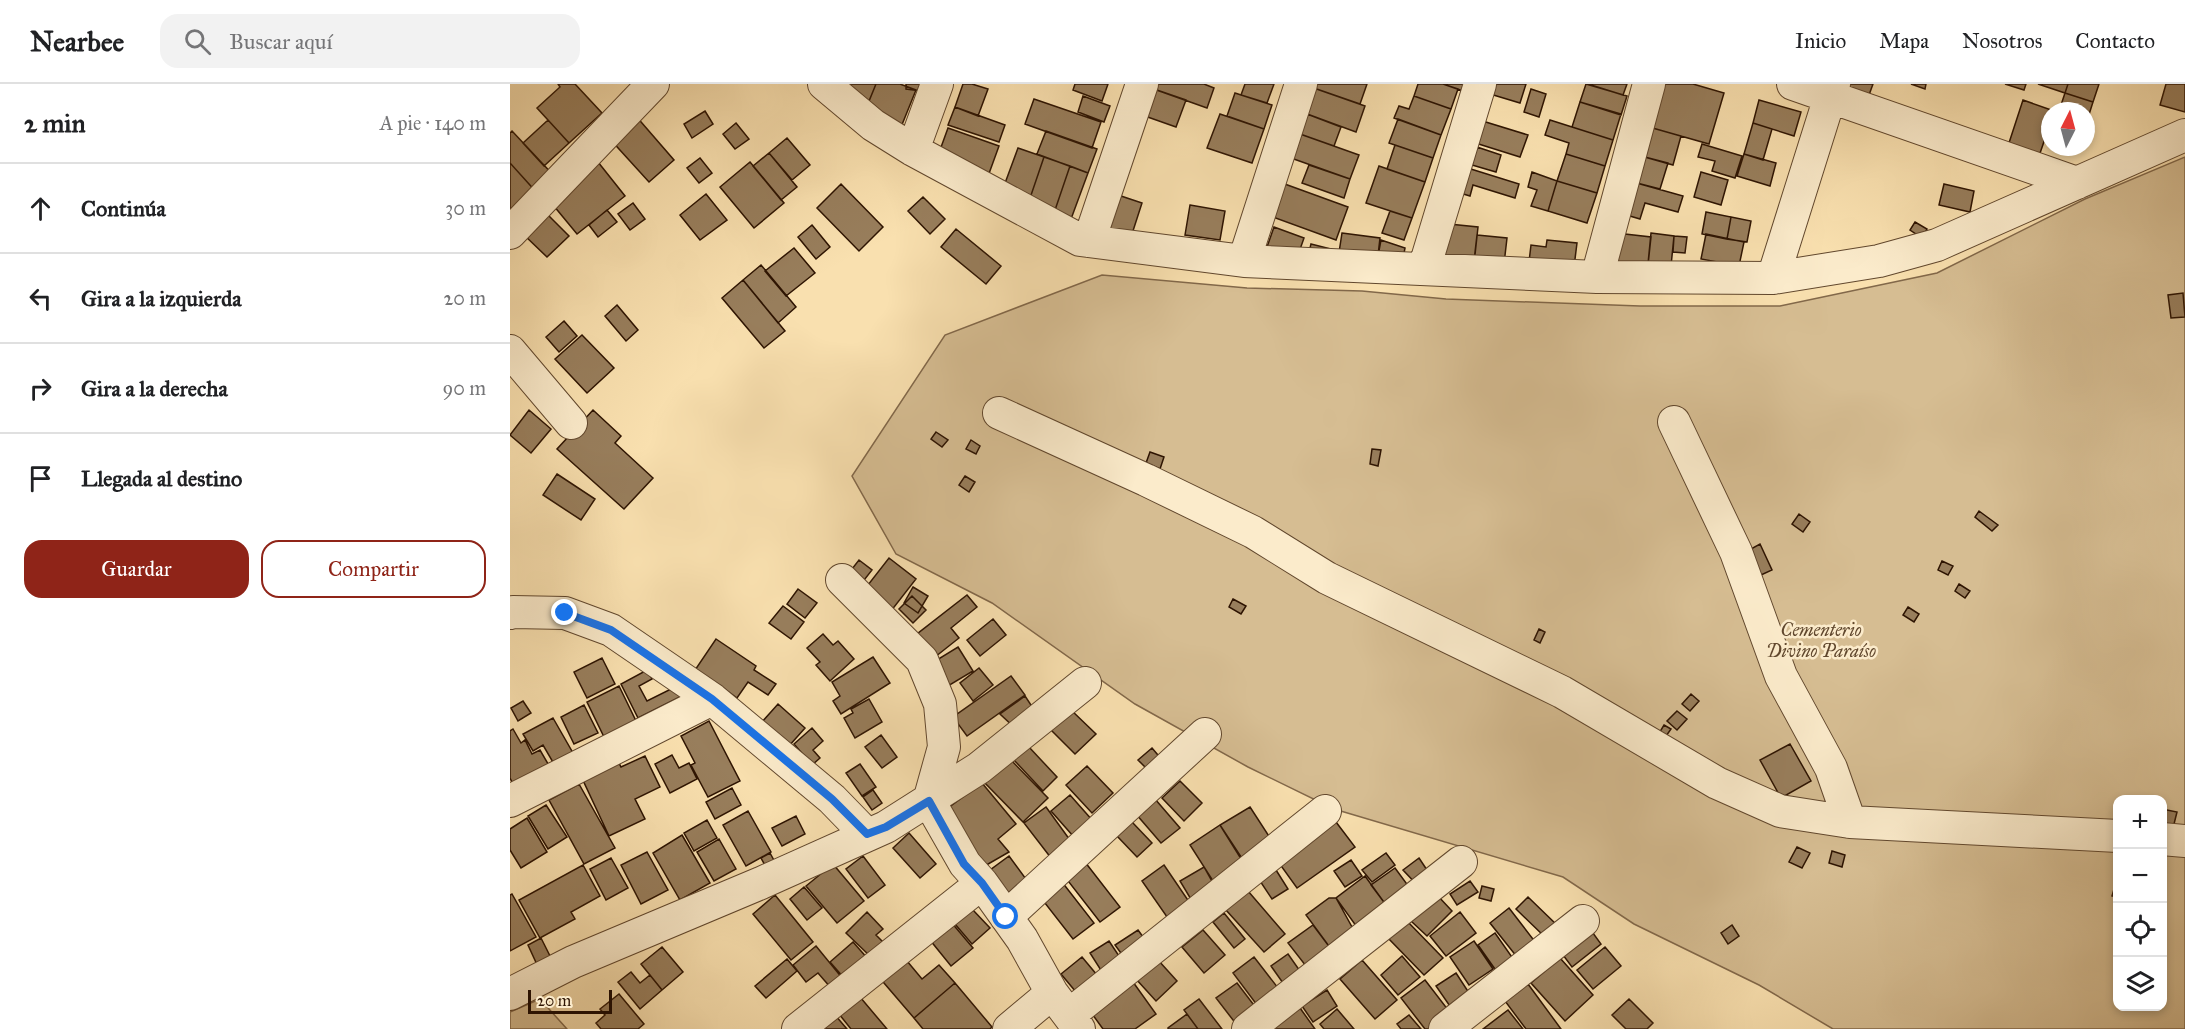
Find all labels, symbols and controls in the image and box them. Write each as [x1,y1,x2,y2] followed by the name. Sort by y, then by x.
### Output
[160,14,580,68] search box
[30,24,124,59] text: Nearbee
[181,25,214,58] icon: search
[229,28,333,55] text: Buscar aquí
[1795,28,1846,54] text: Inicio
[1879,28,1929,54] text: Mapa
[1962,28,2042,54] text: Nosotros
[2075,28,2155,54] text: Contacto
[2041,102,2095,156] north arrow
[24,107,85,139] text: 2 min
[380,111,486,135] text: A pie · 140 m
[24,192,57,225] icon: ahead
[81,195,166,222] text: Continúa
[445,196,486,220] text: 30 m
[24,282,57,315] icon: left
[81,285,242,312] text: Gira a la izquierda
[443,286,486,310] text: 20 m
[24,372,57,405] icon: right
[81,375,228,402] text: Gira a la derecha
[443,376,486,400] text: 90 m
[24,462,57,495] icon: arrive
[81,465,242,492] text: Llegada al destino
[24,540,249,598] button: Guardar
[261,540,486,598] button: Compartir
[551,599,577,625] route end
[1766,619,1876,662] park label: Cementerio Divino Paraíso
[2113,795,2167,1011] map controls
[2113,795,2167,849] button: +
[2113,849,2167,903] button: −
[992,903,1018,929] route start
[2113,903,2167,957] button: locate
[2113,957,2167,1011] button: layers
[528,987,612,1014] scale bar
[537,991,571,1010] text: 20 m

